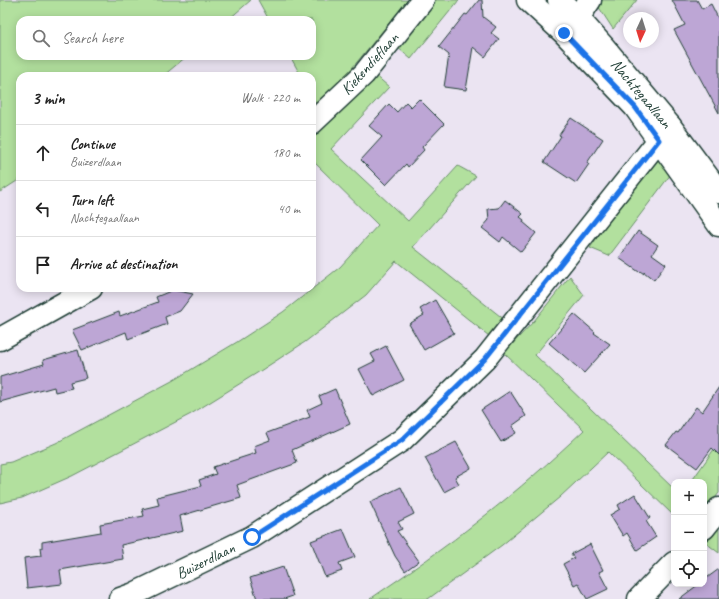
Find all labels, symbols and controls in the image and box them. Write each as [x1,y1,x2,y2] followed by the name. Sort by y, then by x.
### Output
[623,12,659,48] north arrow
[16,16,316,60] search box
[555,24,573,42] route end
[30,27,52,49] icon: search
[336,28,404,99] street label: Kiekendieflaan
[62,29,123,48] text: Search here
[606,55,677,133] street label: Nachtegaallaan
[32,88,65,109] text: 3 min
[241,90,300,106] text: Walk · 220 m
[70,135,115,154] text: Continue
[32,142,54,164] icon: ahead
[272,145,300,161] text: 180 m
[70,154,121,170] text: Buizerdlaan
[70,191,113,210] text: Turn left
[32,198,54,220] icon: left
[278,201,300,217] text: 40 m
[70,210,139,226] text: Nachtegaallaan
[32,254,54,276] icon: arrive
[70,255,177,274] text: Arrive at destination
[671,479,707,587] map controls
[671,479,707,515] button: +
[671,515,707,551] button: −
[243,528,261,546] route start
[173,538,239,584] street label: Buizerdlaan
[671,551,707,587] button: locate

